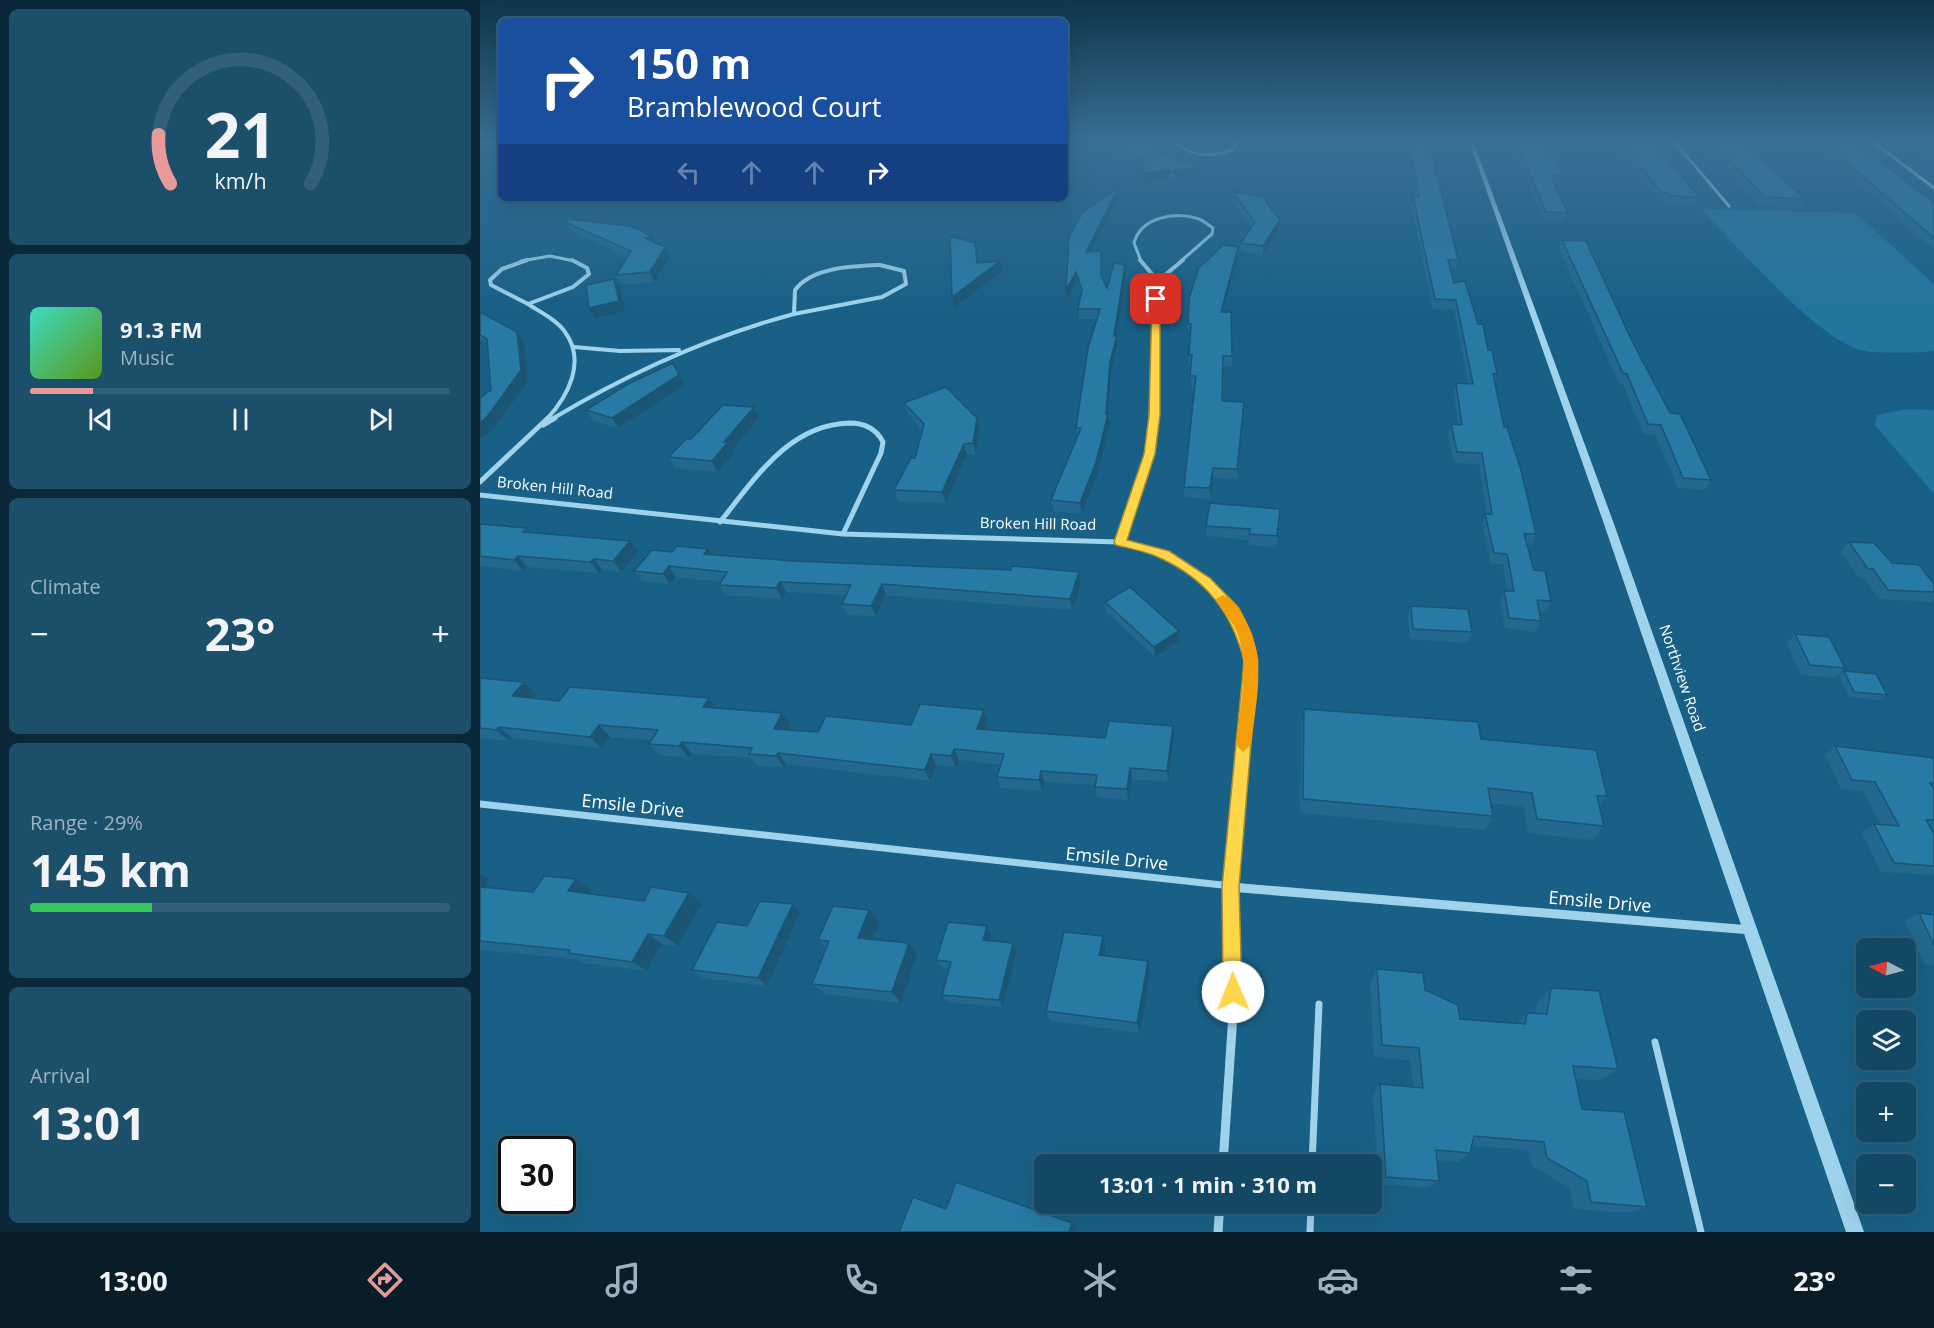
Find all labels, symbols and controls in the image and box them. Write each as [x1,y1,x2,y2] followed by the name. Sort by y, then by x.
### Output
[627,34,751,91] text: 150 m
[528,42,606,120] icon: right
[627,88,881,125] text: Bramblewood Court
[204,91,276,176] text: 21
[672,156,705,189] icon: left
[735,156,768,189] icon: ahead
[798,156,831,189] icon: ahead
[861,156,894,189] icon: right
[214,166,266,195] text: km/h
[1130,273,1181,324] pin
[1139,282,1172,315] icon: arrive
[120,314,203,344] text: 91.3 FM
[120,344,174,371] text: Music
[84,403,117,436] icon: previous
[224,403,257,436] icon: pause
[364,403,397,436] icon: next
[496,471,614,503] street label: Broken Hill Road
[980,512,1096,534] street label: Broken Hill Road
[30,573,101,600] text: Climate
[205,603,275,664] text: 23°
[30,611,49,656] text: −
[431,611,450,656] text: +
[1655,621,1711,734] street label: Northview Road
[581,788,686,822] street label: Emsile Drive
[30,809,143,836] text: Range · 29%
[30,839,191,900] text: 145 km
[1065,841,1170,875] street label: Emsile Drive
[1548,885,1653,917] street label: Emsile Drive
[1856,938,1916,998] north arrow
[1856,938,1916,1214] map controls
[1201,960,1265,1024] position arrow
[1856,1010,1916,1070] button: layers
[30,1062,90,1089] text: Arrival
[1856,1082,1916,1142] button: +
[30,1092,146,1153] text: 13:01
[498,1136,576,1214] speed limit sign: 30
[1856,1154,1916,1214] button: −
[1099,1169,1317,1199] text: 13:01 · 1 min · 310 m
[364,1259,406,1301] icon: directions
[602,1259,644,1301] icon: music
[840,1259,882,1301] icon: phone
[1079,1259,1121,1301] icon: climate
[1317,1259,1359,1301] icon: car
[1555,1259,1597,1301] icon: filters
[98,1262,168,1299] text: 13:00
[1793,1262,1836,1299] text: 23°

